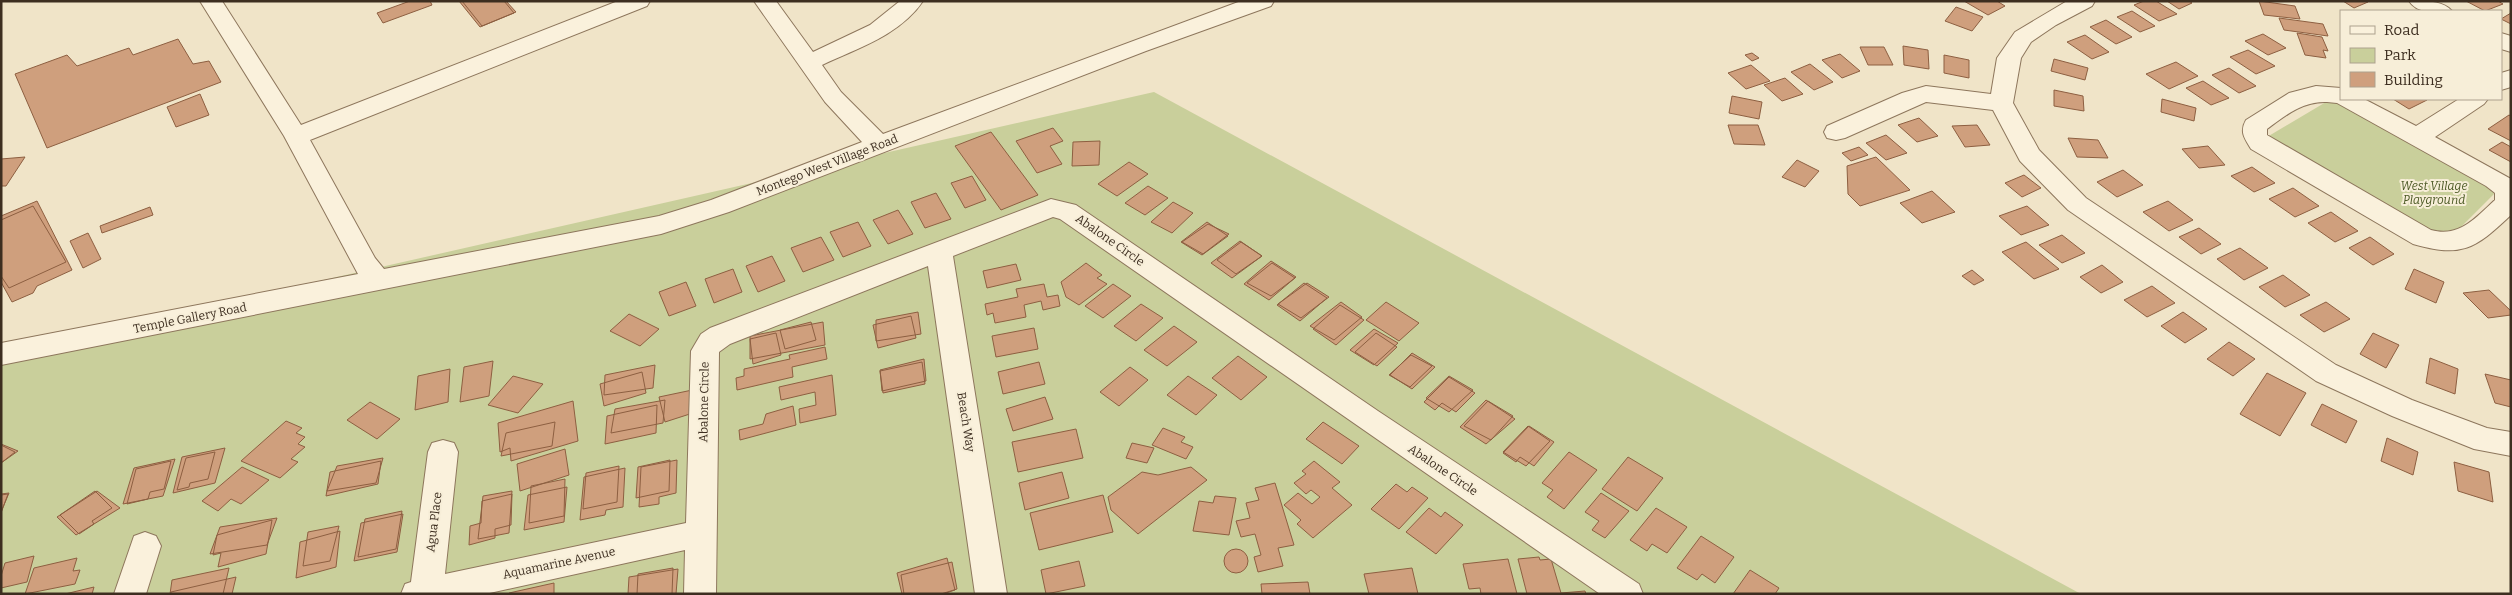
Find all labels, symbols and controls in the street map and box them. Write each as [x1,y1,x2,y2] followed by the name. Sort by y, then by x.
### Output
[2340,10,2502,100] legend
[2384,21,2419,39] text: Road
[2384,46,2416,64] text: Park
[2384,71,2443,89] text: Building
[754,132,900,198] street label: Montego West Village Road
[2401,179,2467,207] park label: West Village Playground
[1073,211,1147,269] street label: Abalone Circle
[132,300,248,336] street label: Temple Gallery Road
[696,362,712,442] street label: Abalone Circle
[954,391,978,454] street label: Beach Way
[1406,442,1480,498] street label: Abalone Circle
[423,491,445,553] street label: Agua Place
[501,544,617,582] street label: Aquamarine Avenue

